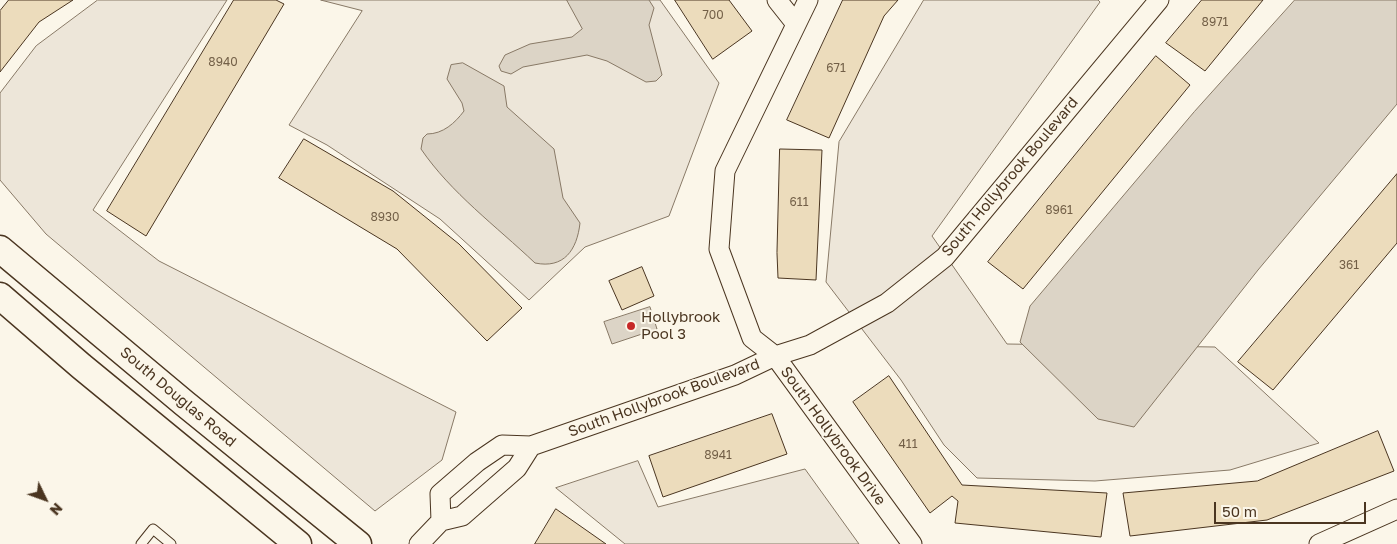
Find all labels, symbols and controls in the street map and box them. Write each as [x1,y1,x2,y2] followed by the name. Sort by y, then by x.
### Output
[702,8,724,22] house number: 700
[1202,15,1228,29] house number: 8971
[208,55,238,69] house number: 8940
[826,61,846,75] house number: 671
[938,94,1082,260] street label: South Hollybrook Boulevard
[790,195,808,209] house number: 611
[1045,203,1073,217] house number: 8961
[370,210,400,224] house number: 8930
[1339,258,1359,272] house number: 361
[641,308,720,343] place label: Hollybrook Pool 3
[625,320,637,332] marker: Hollybrook Pool 3
[116,343,240,451] street label: South Douglas Road
[566,355,762,441] street label: South Hollybrook Boulevard
[777,363,889,509] street label: South Hollybrook Drive
[899,437,917,451] house number: 411
[704,448,732,462] house number: 8941
[20,474,70,524] north arrow
[1217,492,1370,524] scale bar
[47,500,66,519] text: N
[1222,502,1257,520] text: 50 m

